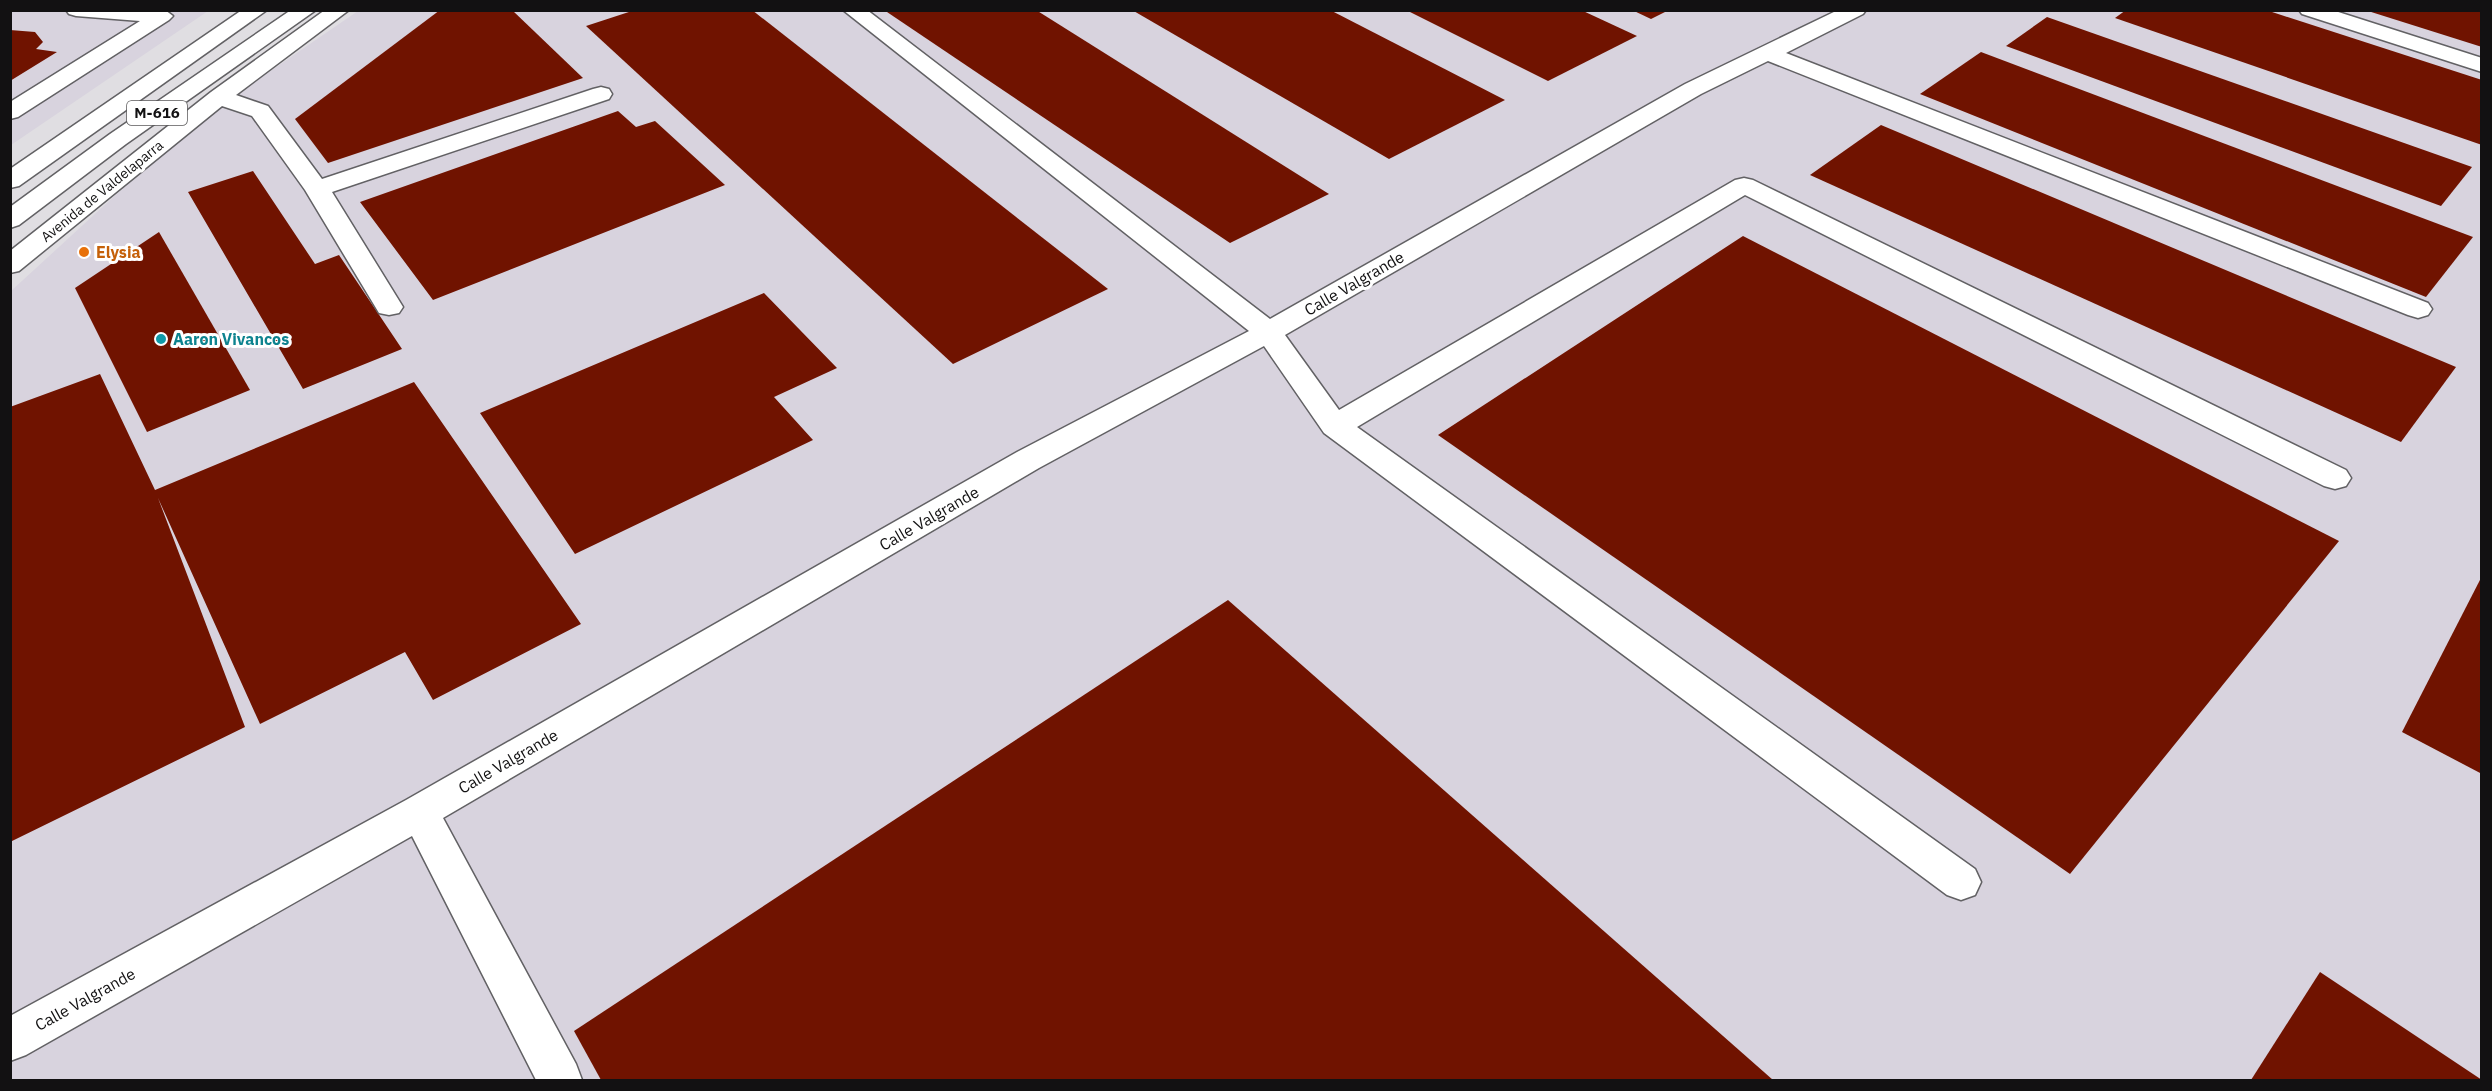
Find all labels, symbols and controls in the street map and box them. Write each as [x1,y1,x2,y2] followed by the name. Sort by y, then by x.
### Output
[127,101,187,125] road number: M-616
[37,136,167,246] street label: Avenida de Valdelaparra
[96,242,141,262] place label: Elysia
[77,245,91,259] marker: Elysia
[1301,246,1408,320] street label: Calle Valgrande
[173,329,289,349] place label: Aaron Vivancos
[154,332,168,346] marker: Aaron Vivancos
[876,481,983,555] street label: Calle Valgrande
[455,724,562,798] street label: Calle Valgrande
[31,963,139,1035] street label: Calle Valgrande

